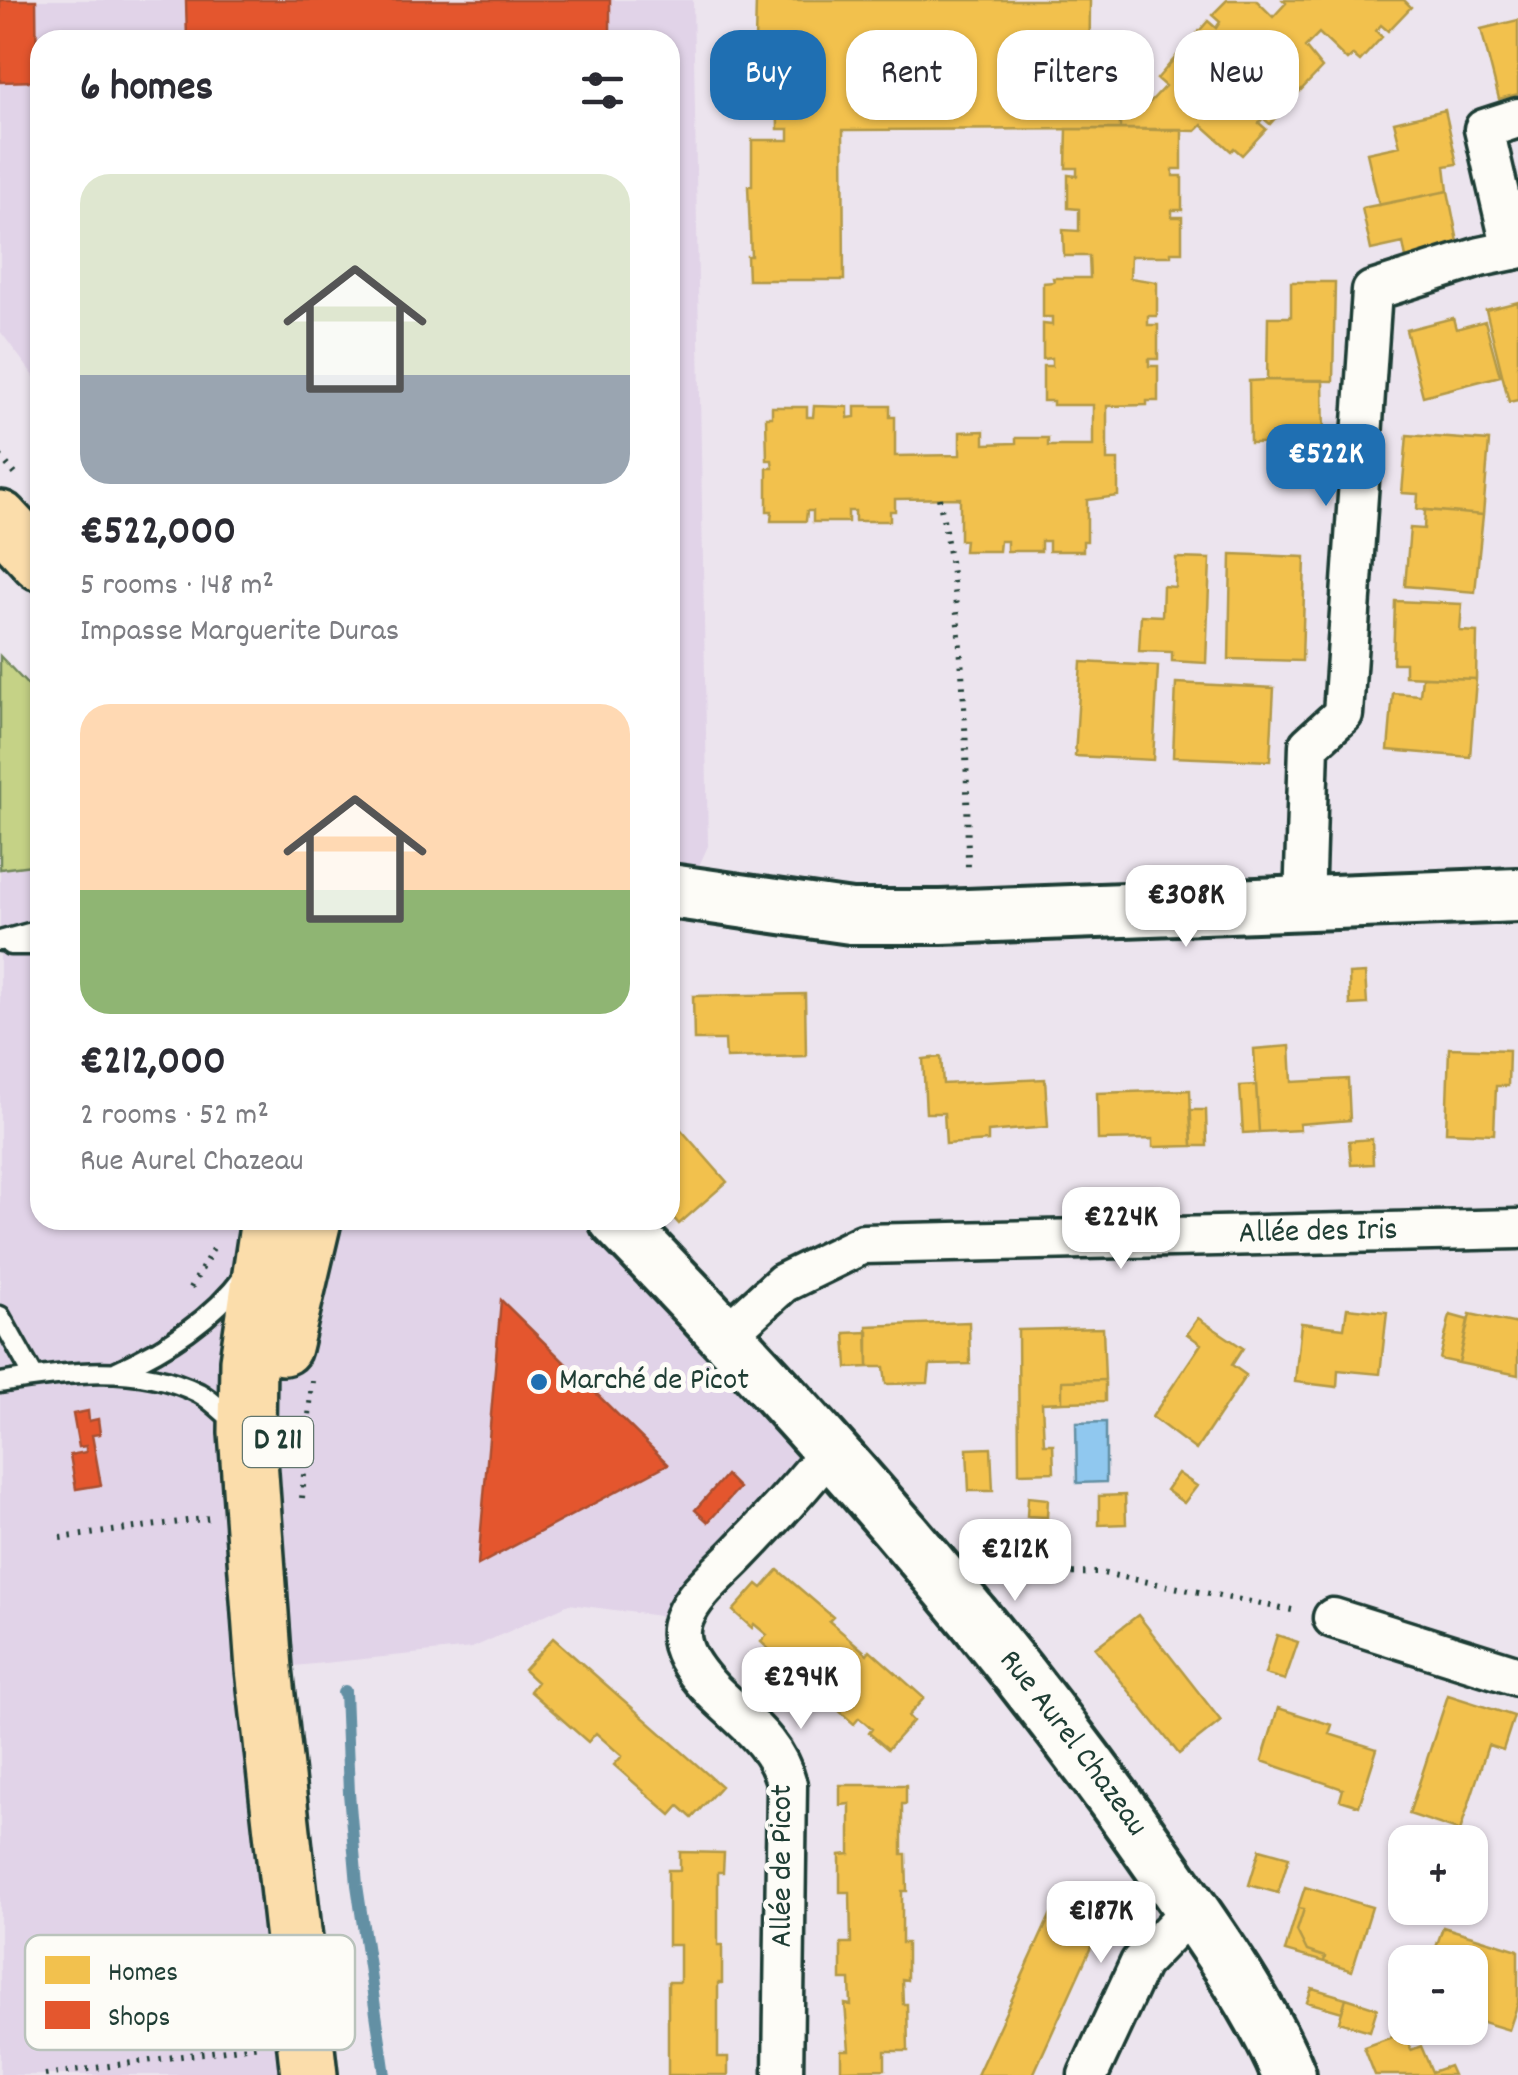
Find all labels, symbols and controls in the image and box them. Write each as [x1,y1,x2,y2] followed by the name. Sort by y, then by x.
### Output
[710,30,826,120] chip: Buy
[846,30,977,120] chip: Rent
[997,30,1154,120] chip: Filters
[1174,30,1299,120] chip: New
[80,60,213,120] text: 6 homes
[575,63,630,118] icon: filters
[265,239,445,419] icon: home
[1256,424,1396,509] pin: €522K
[1288,433,1364,479] text: €522K
[80,504,236,564] text: €522,000
[80,564,274,610] text: 5 rooms · 148 m²
[80,610,399,656] text: Impasse Marguerite Duras
[265,769,445,949] icon: home
[1116,865,1256,950] pin: €308K
[1147,874,1225,920] text: €308K
[80,1034,226,1094] text: €212,000
[80,1094,269,1140] text: 2 rooms · 52 m²
[80,1140,303,1186] text: Rue Aurel Chazeau
[1051,1187,1191,1272] pin: €224K
[1084,1196,1158,1242] text: €224K
[1238,1209,1398,1258] street label: Allée des Iris
[559,1359,749,1405] place label: Marché de Picot
[528,1371,550,1393] marker: Marché de Picot
[243,1417,313,1467] road number: D 211
[945,1519,1085,1604] pin: €212K
[981,1528,1049,1574] text: €212K
[986,1641,1157,1847] street label: Rue Aurel Chazeau
[731,1647,871,1732] pin: €294K
[764,1656,838,1702] text: €294K
[761,1784,807,1948] street label: Allée de Picot
[1388,1825,1488,2045] map controls
[1388,1825,1488,1925] button: +
[1031,1881,1171,1966] pin: €187K
[1069,1890,1133,1936] text: €187K
[25,1935,355,2050] legend
[1388,1945,1488,2045] button: −
[108,1955,178,1995] text: Homes
[108,2000,170,2040] text: Shops

